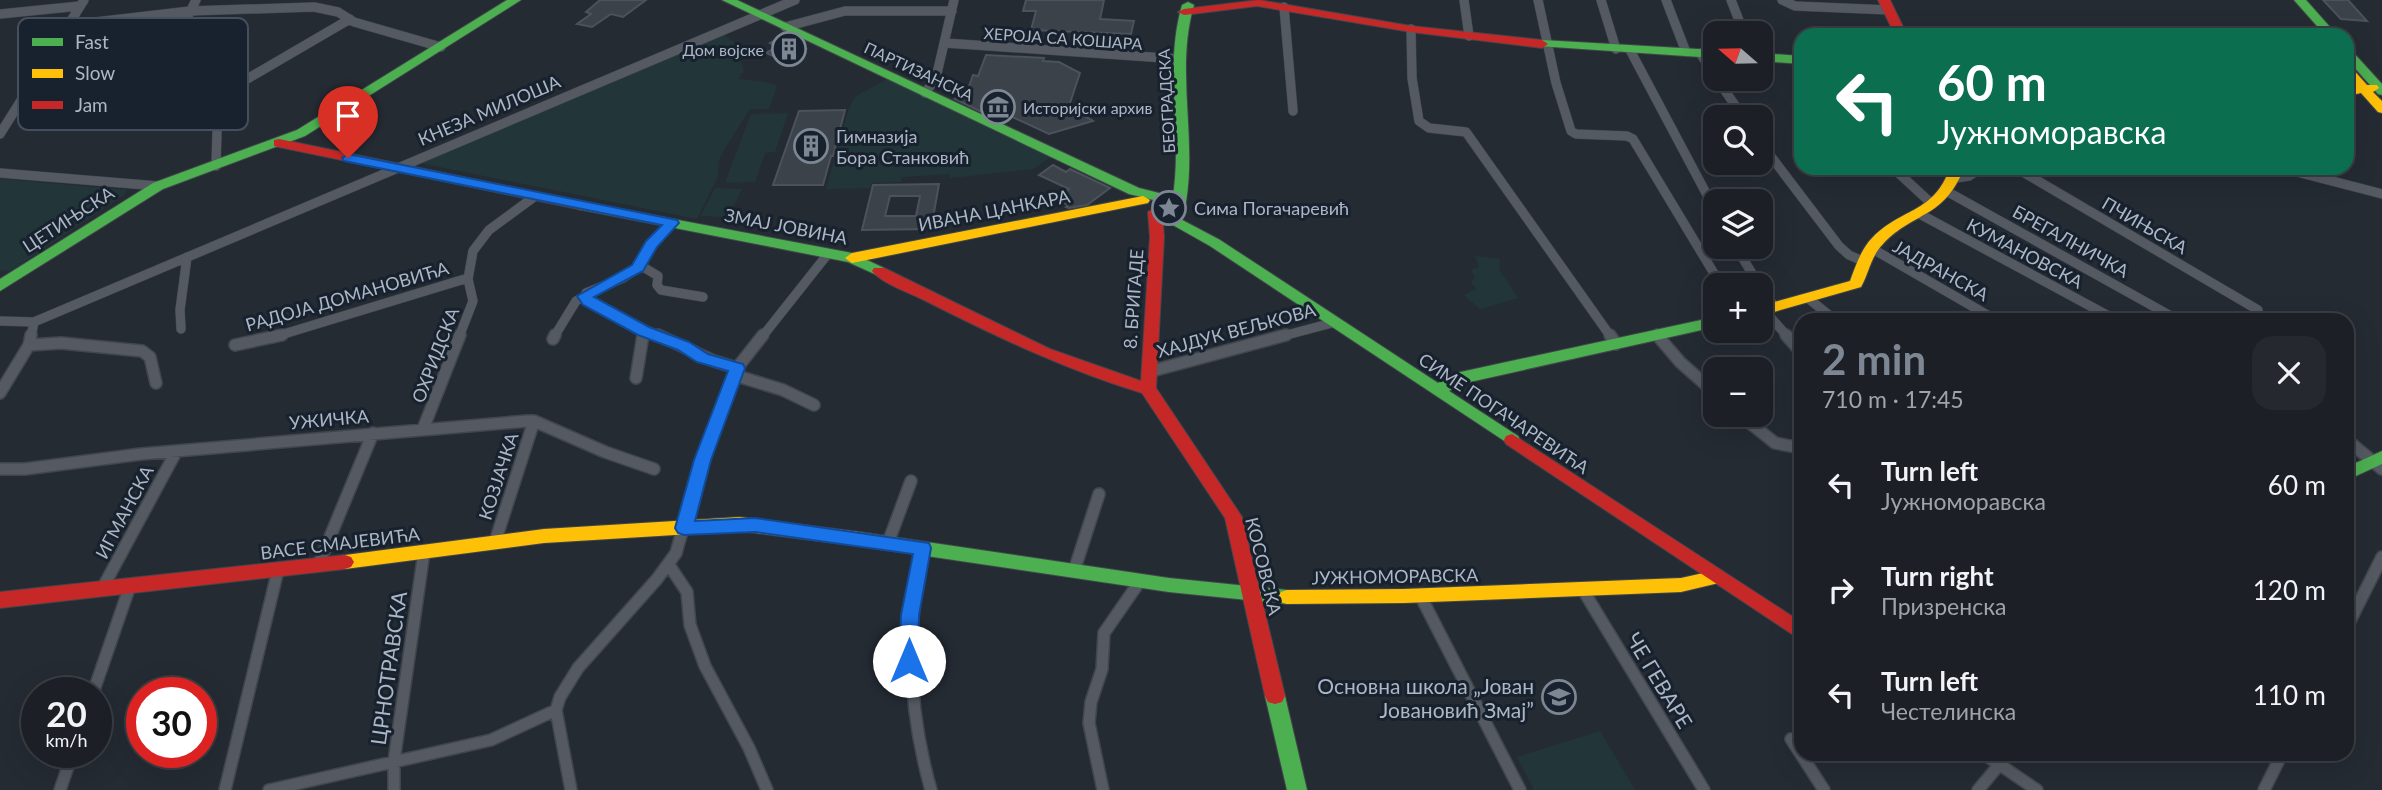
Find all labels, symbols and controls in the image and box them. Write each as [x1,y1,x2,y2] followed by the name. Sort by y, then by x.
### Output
[18,18,248,130] legend
[1703,21,1773,91] north arrow
[1703,21,1773,427] map controls
[983,23,1143,53] street label: ХЕРОЈА СА КОШАРА
[75,30,109,53] text: Fast
[770,30,808,68] building icon: Дом војске
[861,37,977,105] street label: ПАРТИЗАНСКА
[683,40,764,59] place label: Дом војске
[1154,48,1178,154] street label: БЕОГРАДСКА
[1937,53,2047,111] text: 60 m
[1822,56,1913,147] icon: left
[75,61,115,84] text: Slow
[414,70,564,150] street label: КНЕЗА МИЛОША
[318,86,378,158] pin
[979,88,1017,126] museum icon: Историјски архив
[75,93,108,116] text: Jam
[329,97,367,135] icon: arrive
[1023,98,1152,117] place label: Историјски архив
[1703,105,1773,175] button: search
[1937,112,2166,151] text: Јужноморавска
[836,125,969,168] place label: Гимназија Бора Станковић
[792,127,830,165] building icon: Гимназија Бора Станковић
[18,181,119,257] street label: ЦЕТИЊСКА
[916,184,1073,236] street label: ИВАНА ЦАНКАРА
[1150,189,1188,227] place icon: Сима Погачаревић
[1703,189,1773,259] button: layers
[2098,192,2192,259] street label: ПЧИЊСКА
[1194,197,1349,219] place label: Сима Погачаревић
[2009,200,2134,282] street label: БРЕГАЛНИЧКА
[723,203,850,249] street label: ЗМАЈ ЈОВИНА
[1963,213,2088,293] street label: КУМАНОВСКА
[1889,235,1993,306] street label: ЈАДРАНСКА
[1119,248,1147,350] street label: 8. БРИГАДЕ
[243,256,452,336] street label: РАДОЈА ДОМАНОВИЋА
[1703,273,1773,343] button: +
[1154,298,1319,362] street label: ХАЈДУК ВЕЉКОВА
[407,303,464,406] street label: ОХРИДСКА
[1822,334,1926,384] text: 2 min
[2252,336,2326,410] button: close
[1415,348,1594,479] street label: СИМЕ ПОГАЧАРЕВИЋА
[1703,357,1773,427] button: −
[1822,385,1964,413] text: 710 m · 17:45
[288,404,371,433] street label: УЖИЧКА
[474,429,523,522] street label: КОЗЈАЧКА
[1881,455,1978,487] text: Turn left
[90,461,158,562] street label: ИГМАНСКА
[1822,466,1860,504] icon: left
[2268,469,2326,501] text: 60 m
[1881,487,2046,515] text: Јужноморавска
[1241,515,1287,618] street label: КОСОВСКА
[259,522,422,564] street label: ВАСЕ СМАЈЕВИЋА
[1881,560,1994,592] text: Turn right
[1311,564,1479,588] street label: ЈУЖНОМОРАВСКА
[1822,571,1860,609] icon: right
[2253,574,2326,606] text: 120 m
[365,589,411,747] street label: ЦРНОТРАВСКА
[1881,592,2006,620] text: Призренска
[872,624,946,698] position arrow
[1622,628,1698,732] street label: ЧЕ ГЕВАРЕ
[1881,665,1978,697] text: Turn left
[1317,673,1534,722] place label: Основна школа „Јован Јовановић Змај”
[1822,676,1860,714] icon: left
[126,677,217,768] speed limit sign: 30
[1540,678,1578,716] school or university icon: Основна школа „Јован Јовановић Змај”
[2253,679,2326,711] text: 110 m
[46,692,87,734] text: 20
[1881,697,2016,725] text: Честелинска
[45,729,88,751] text: km/h

